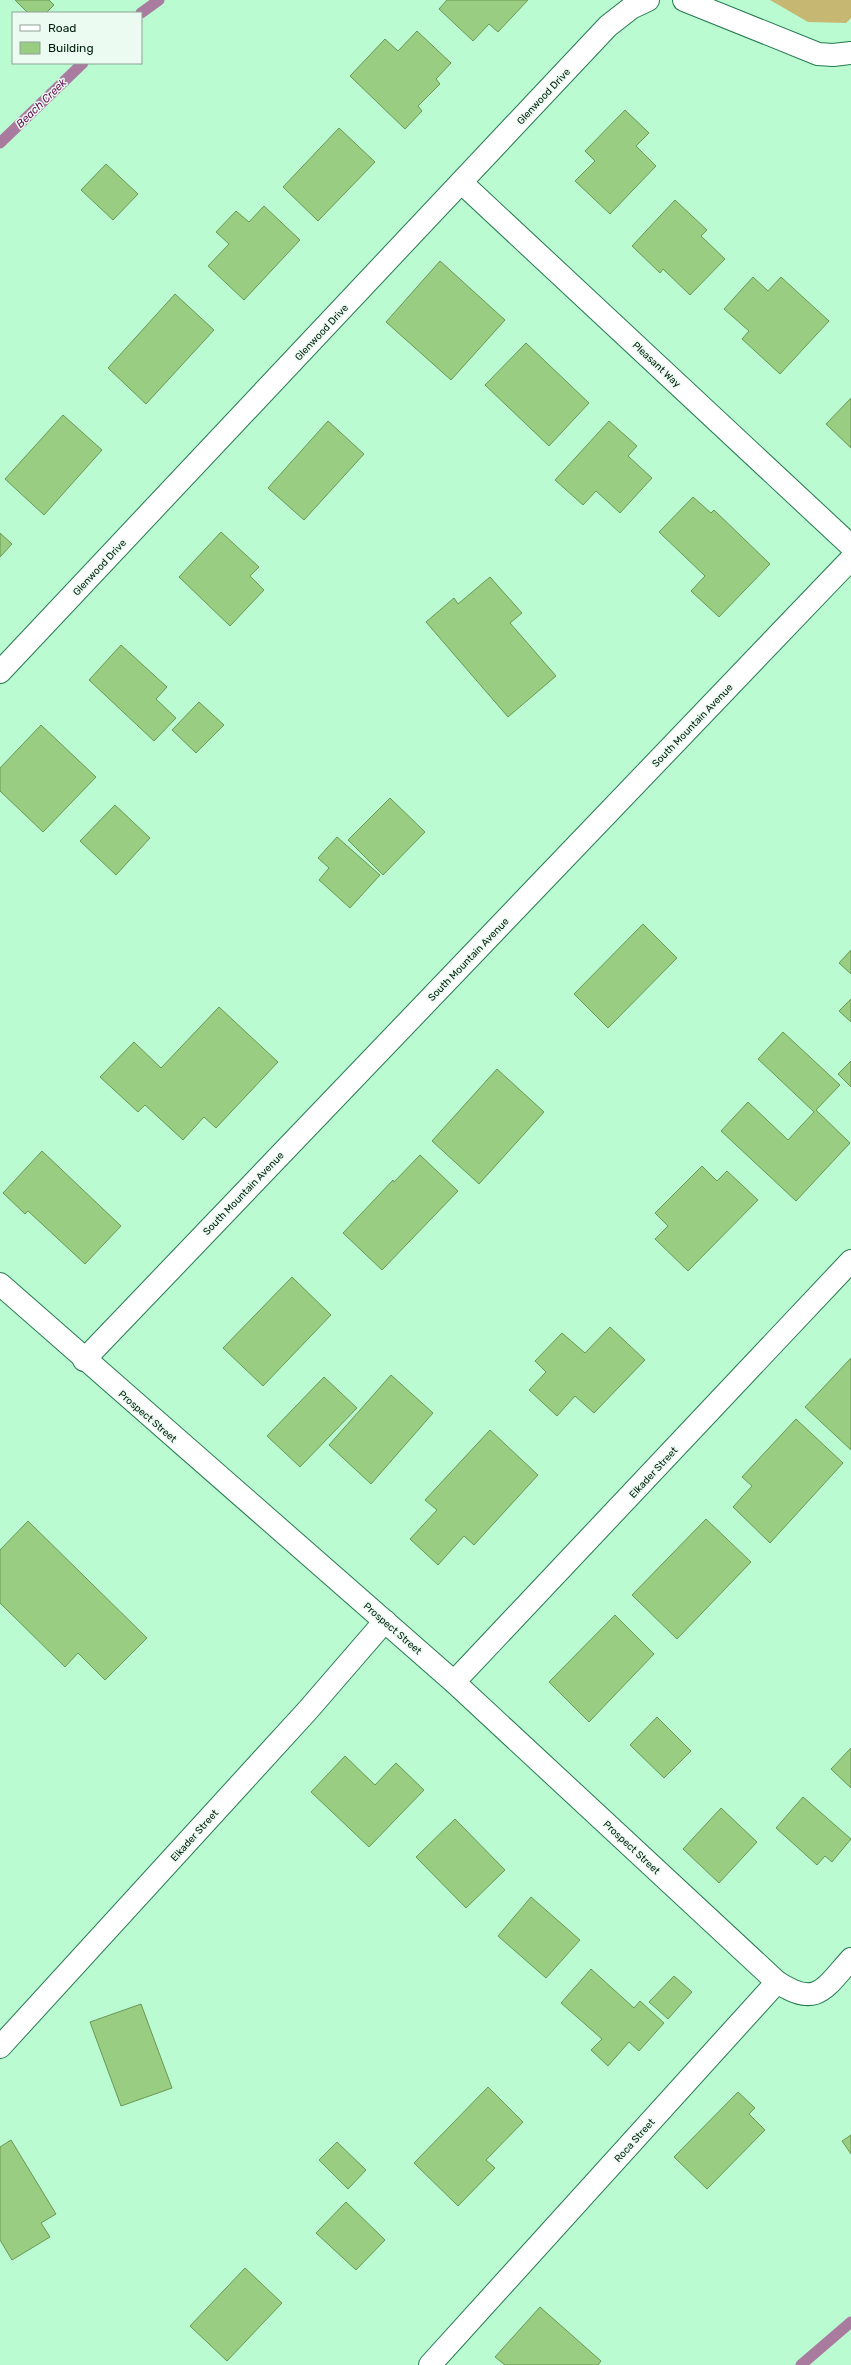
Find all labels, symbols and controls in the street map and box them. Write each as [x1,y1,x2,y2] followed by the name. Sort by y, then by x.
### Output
[12,12,142,64] legend
[48,21,76,35] text: Road
[48,41,94,55] text: Building
[515,66,573,127] street label: Glenwood Drive
[13,76,69,131] water label: Beach Creek
[293,302,351,363] street label: Glenwood Drive
[630,339,683,390] street label: Pleasant Way
[71,537,129,598] street label: Glenwood Drive
[650,681,736,770] street label: South Mountain Avenue
[426,915,512,1004] street label: South Mountain Avenue
[201,1149,287,1238] street label: South Mountain Avenue
[116,1388,179,1445] street label: Prospect Street
[627,1445,681,1501] street label: Elkader Street
[361,1600,424,1657] street label: Prospect Street
[168,1807,221,1864] street label: Elkader Street
[600,1818,662,1877] street label: Prospect Street
[612,2116,658,2165] street label: Roca Street

